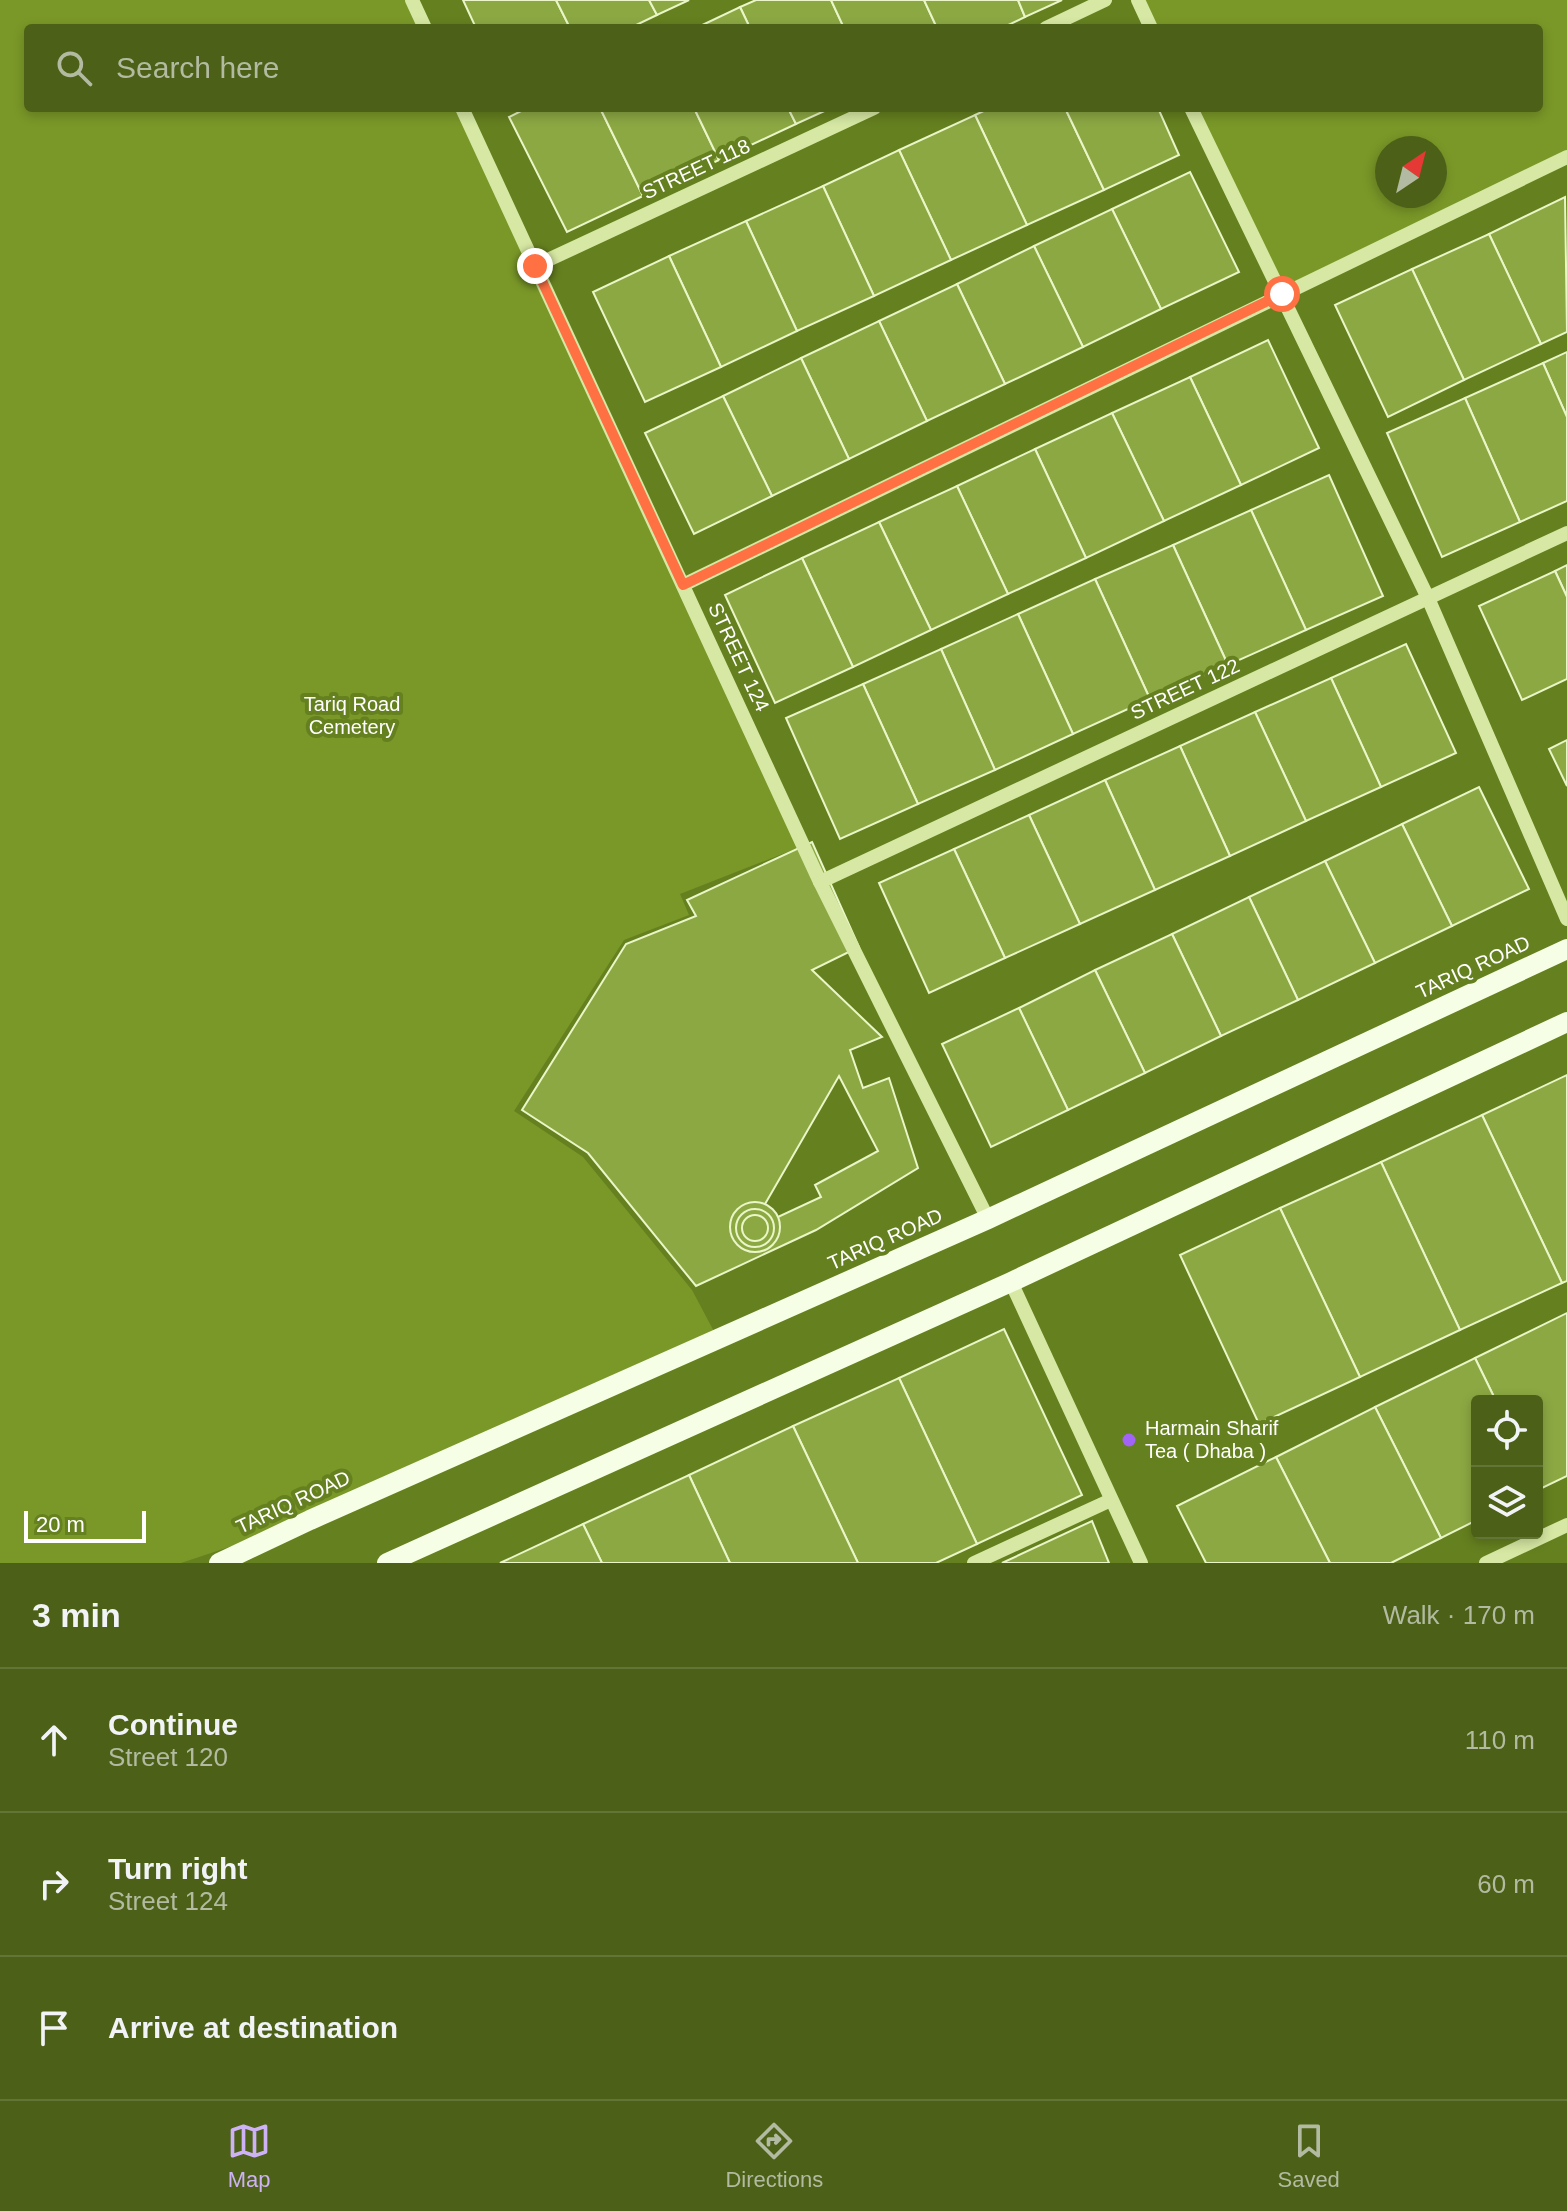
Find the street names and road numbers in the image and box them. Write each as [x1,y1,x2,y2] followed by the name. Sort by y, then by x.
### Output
[639,135,753,203] street label: STREET 118
[704,599,774,715] street label: STREET 124
[1127,654,1243,724] street label: STREET 122
[1413,931,1533,1003] street label: TARIQ ROAD
[824,1204,946,1274] street label: TARIQ ROAD
[233,1466,353,1538] street label: TARIQ ROAD

